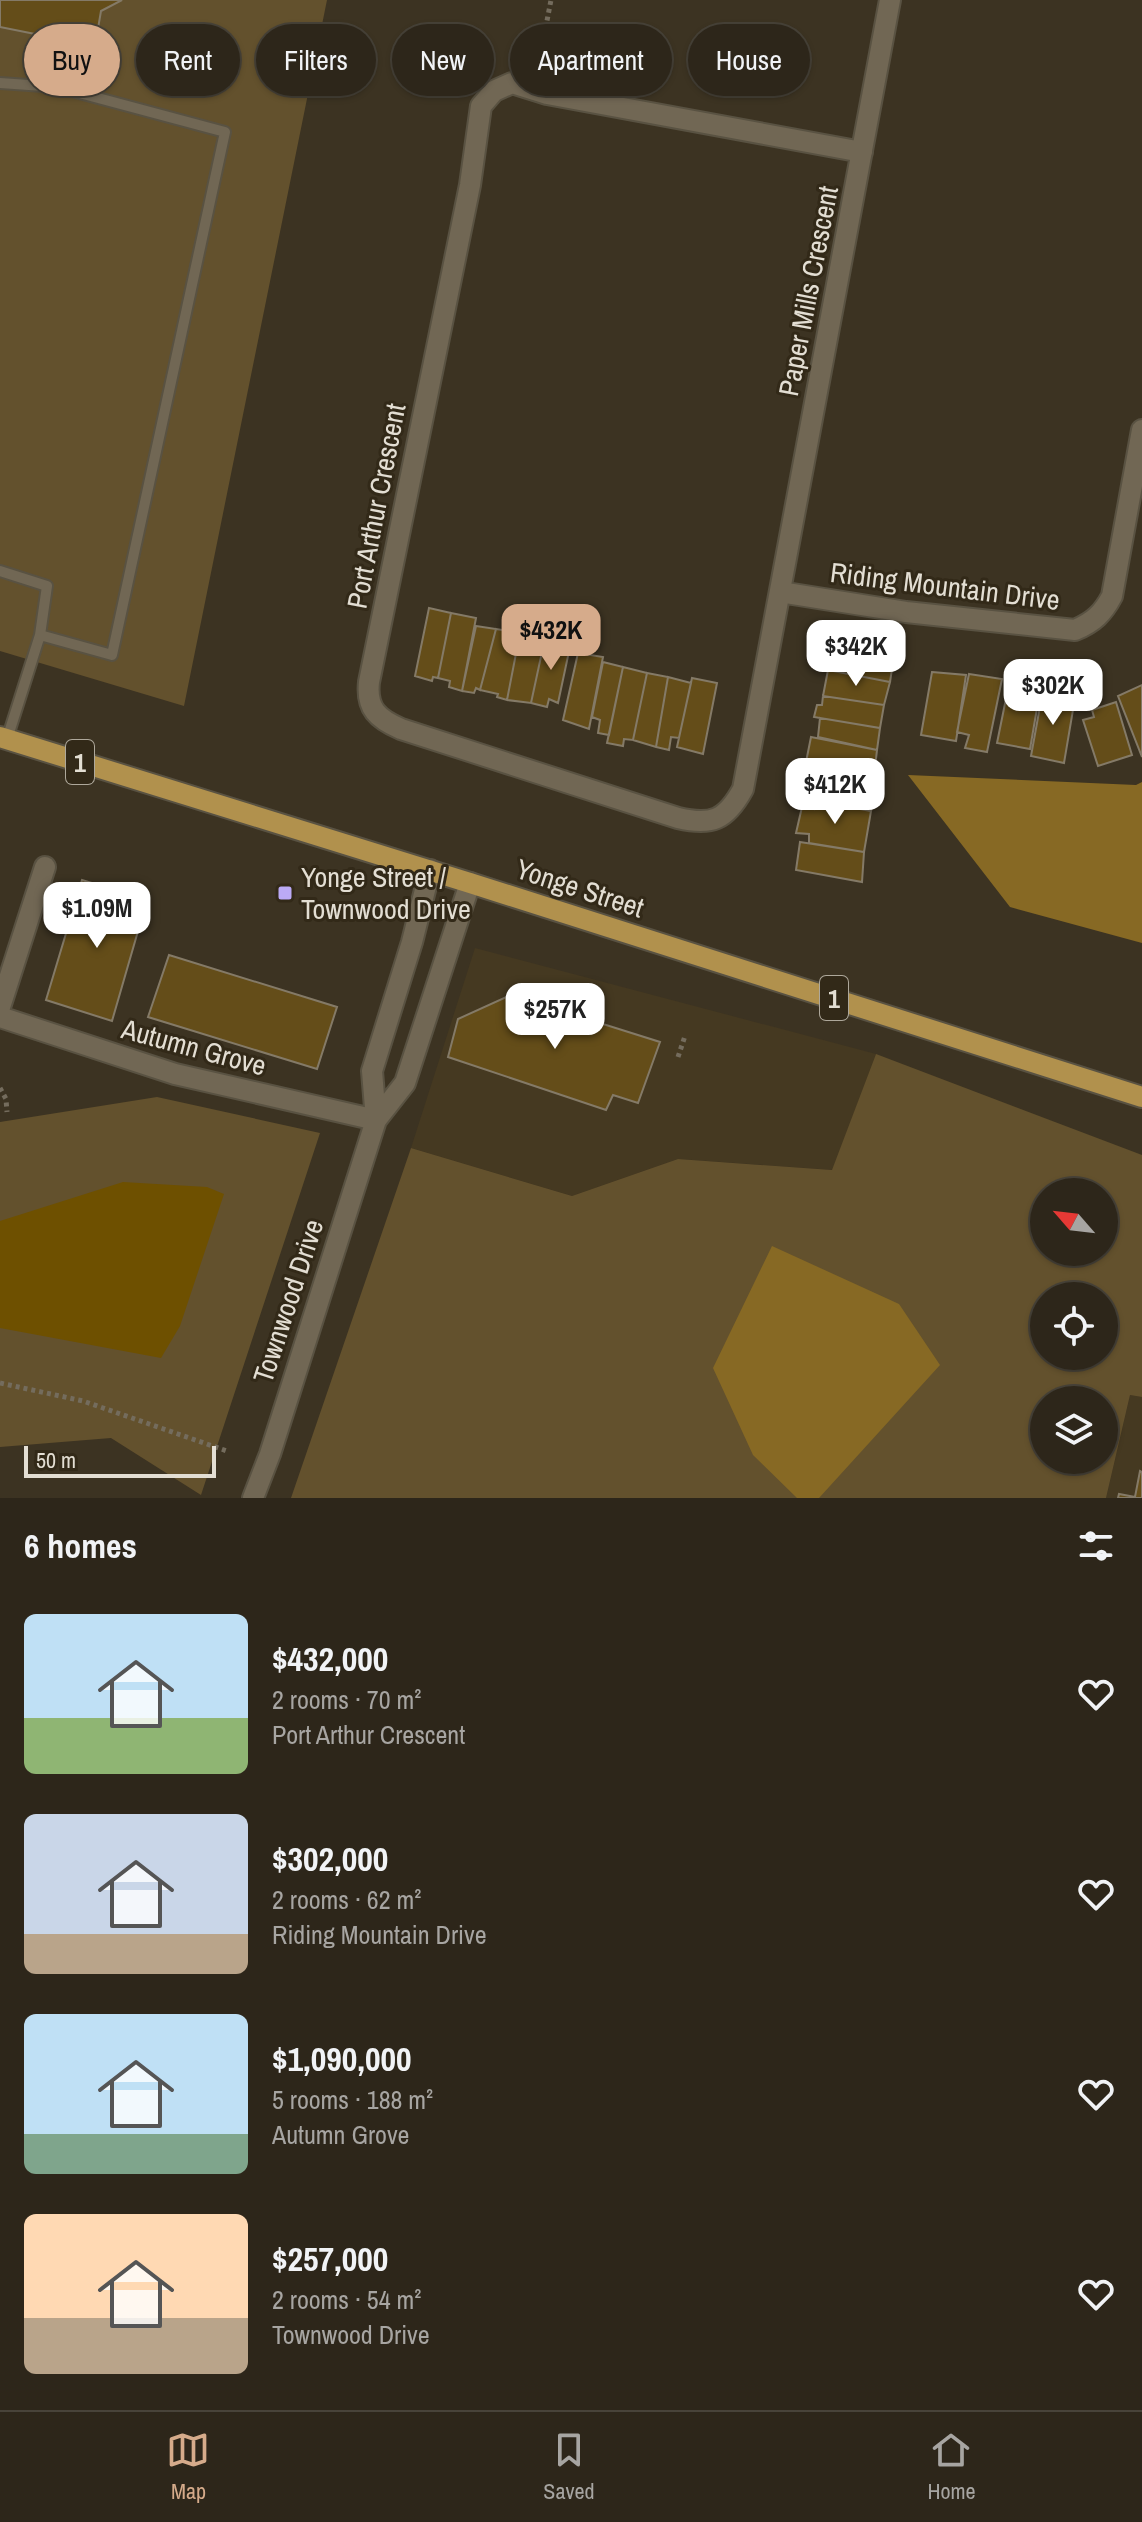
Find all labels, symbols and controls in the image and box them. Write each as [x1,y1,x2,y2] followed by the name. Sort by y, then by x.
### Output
[24,24,120,96] chip: Buy
[136,24,240,96] chip: Rent
[256,24,376,96] chip: Filters
[392,24,494,96] chip: New
[510,24,672,96] chip: Apartment
[688,24,810,96] chip: House
[769,183,847,399] street label: Paper Mills Crescent
[338,400,414,612] street label: Port Arthur Crescent
[828,553,1062,619] street label: Riding Mountain Drive
[495,604,607,672] pin: $432K
[520,612,582,647] text: $432K
[800,620,912,688] pin: $342K
[825,628,887,663] text: $342K
[997,659,1109,727] pin: $302K
[1022,667,1084,702] text: $302K
[66,740,94,784] road number: 1
[779,758,891,826] pin: $412K
[804,766,866,801] text: $412K
[511,850,649,926] street label: Yonge Street
[301,858,471,928] place label: Yonge Street / Townwood Drive
[32,882,162,950] pin: $1.09M
[276,884,294,902] marker: Yonge Street / Townwood Drive
[61,890,133,925] text: $1.09M
[820,976,848,1020] road number: 1
[499,983,611,1051] pin: $257K
[524,991,586,1026] text: $257K
[117,1009,270,1085] street label: Autumn Grove
[1030,1178,1118,1266] north arrow
[1030,1178,1118,1474] map controls
[244,1214,332,1388] street label: Townwood Drive
[1030,1282,1118,1370] button: locate
[1030,1386,1118,1474] button: layers
[24,1442,216,1478] scale bar
[36,1445,76,1475] text: 50 m
[24,1523,137,1569] text: 6 homes
[1074,1524,1118,1568] icon: filters
[272,1636,388,1682] text: $432,000
[88,1646,184,1742] icon: home
[1074,1672,1118,1716] icon: heart
[272,1682,421,1717] text: 2 rooms · 70 m²
[272,1717,465,1752] text: Port Arthur Crescent
[272,1836,388,1882] text: $302,000
[88,1846,184,1942] icon: home
[1074,1872,1118,1916] icon: heart
[272,1882,421,1917] text: 2 rooms · 62 m²
[272,1917,487,1952] text: Riding Mountain Drive
[272,2036,412,2082] text: $1,090,000
[88,2046,184,2142] icon: home
[1074,2072,1118,2116] icon: heart
[272,2082,433,2117] text: 5 rooms · 188 m²
[272,2117,409,2152] text: Autumn Grove
[272,2236,388,2282] text: $257,000
[88,2246,184,2342] icon: home
[1074,2272,1118,2316] icon: heart
[272,2282,421,2317] text: 2 rooms · 54 m²
[272,2317,430,2352] text: Townwood Drive
[166,2428,210,2506] tab: Map
[543,2428,595,2506] tab: Saved
[927,2428,976,2506] tab: Home

